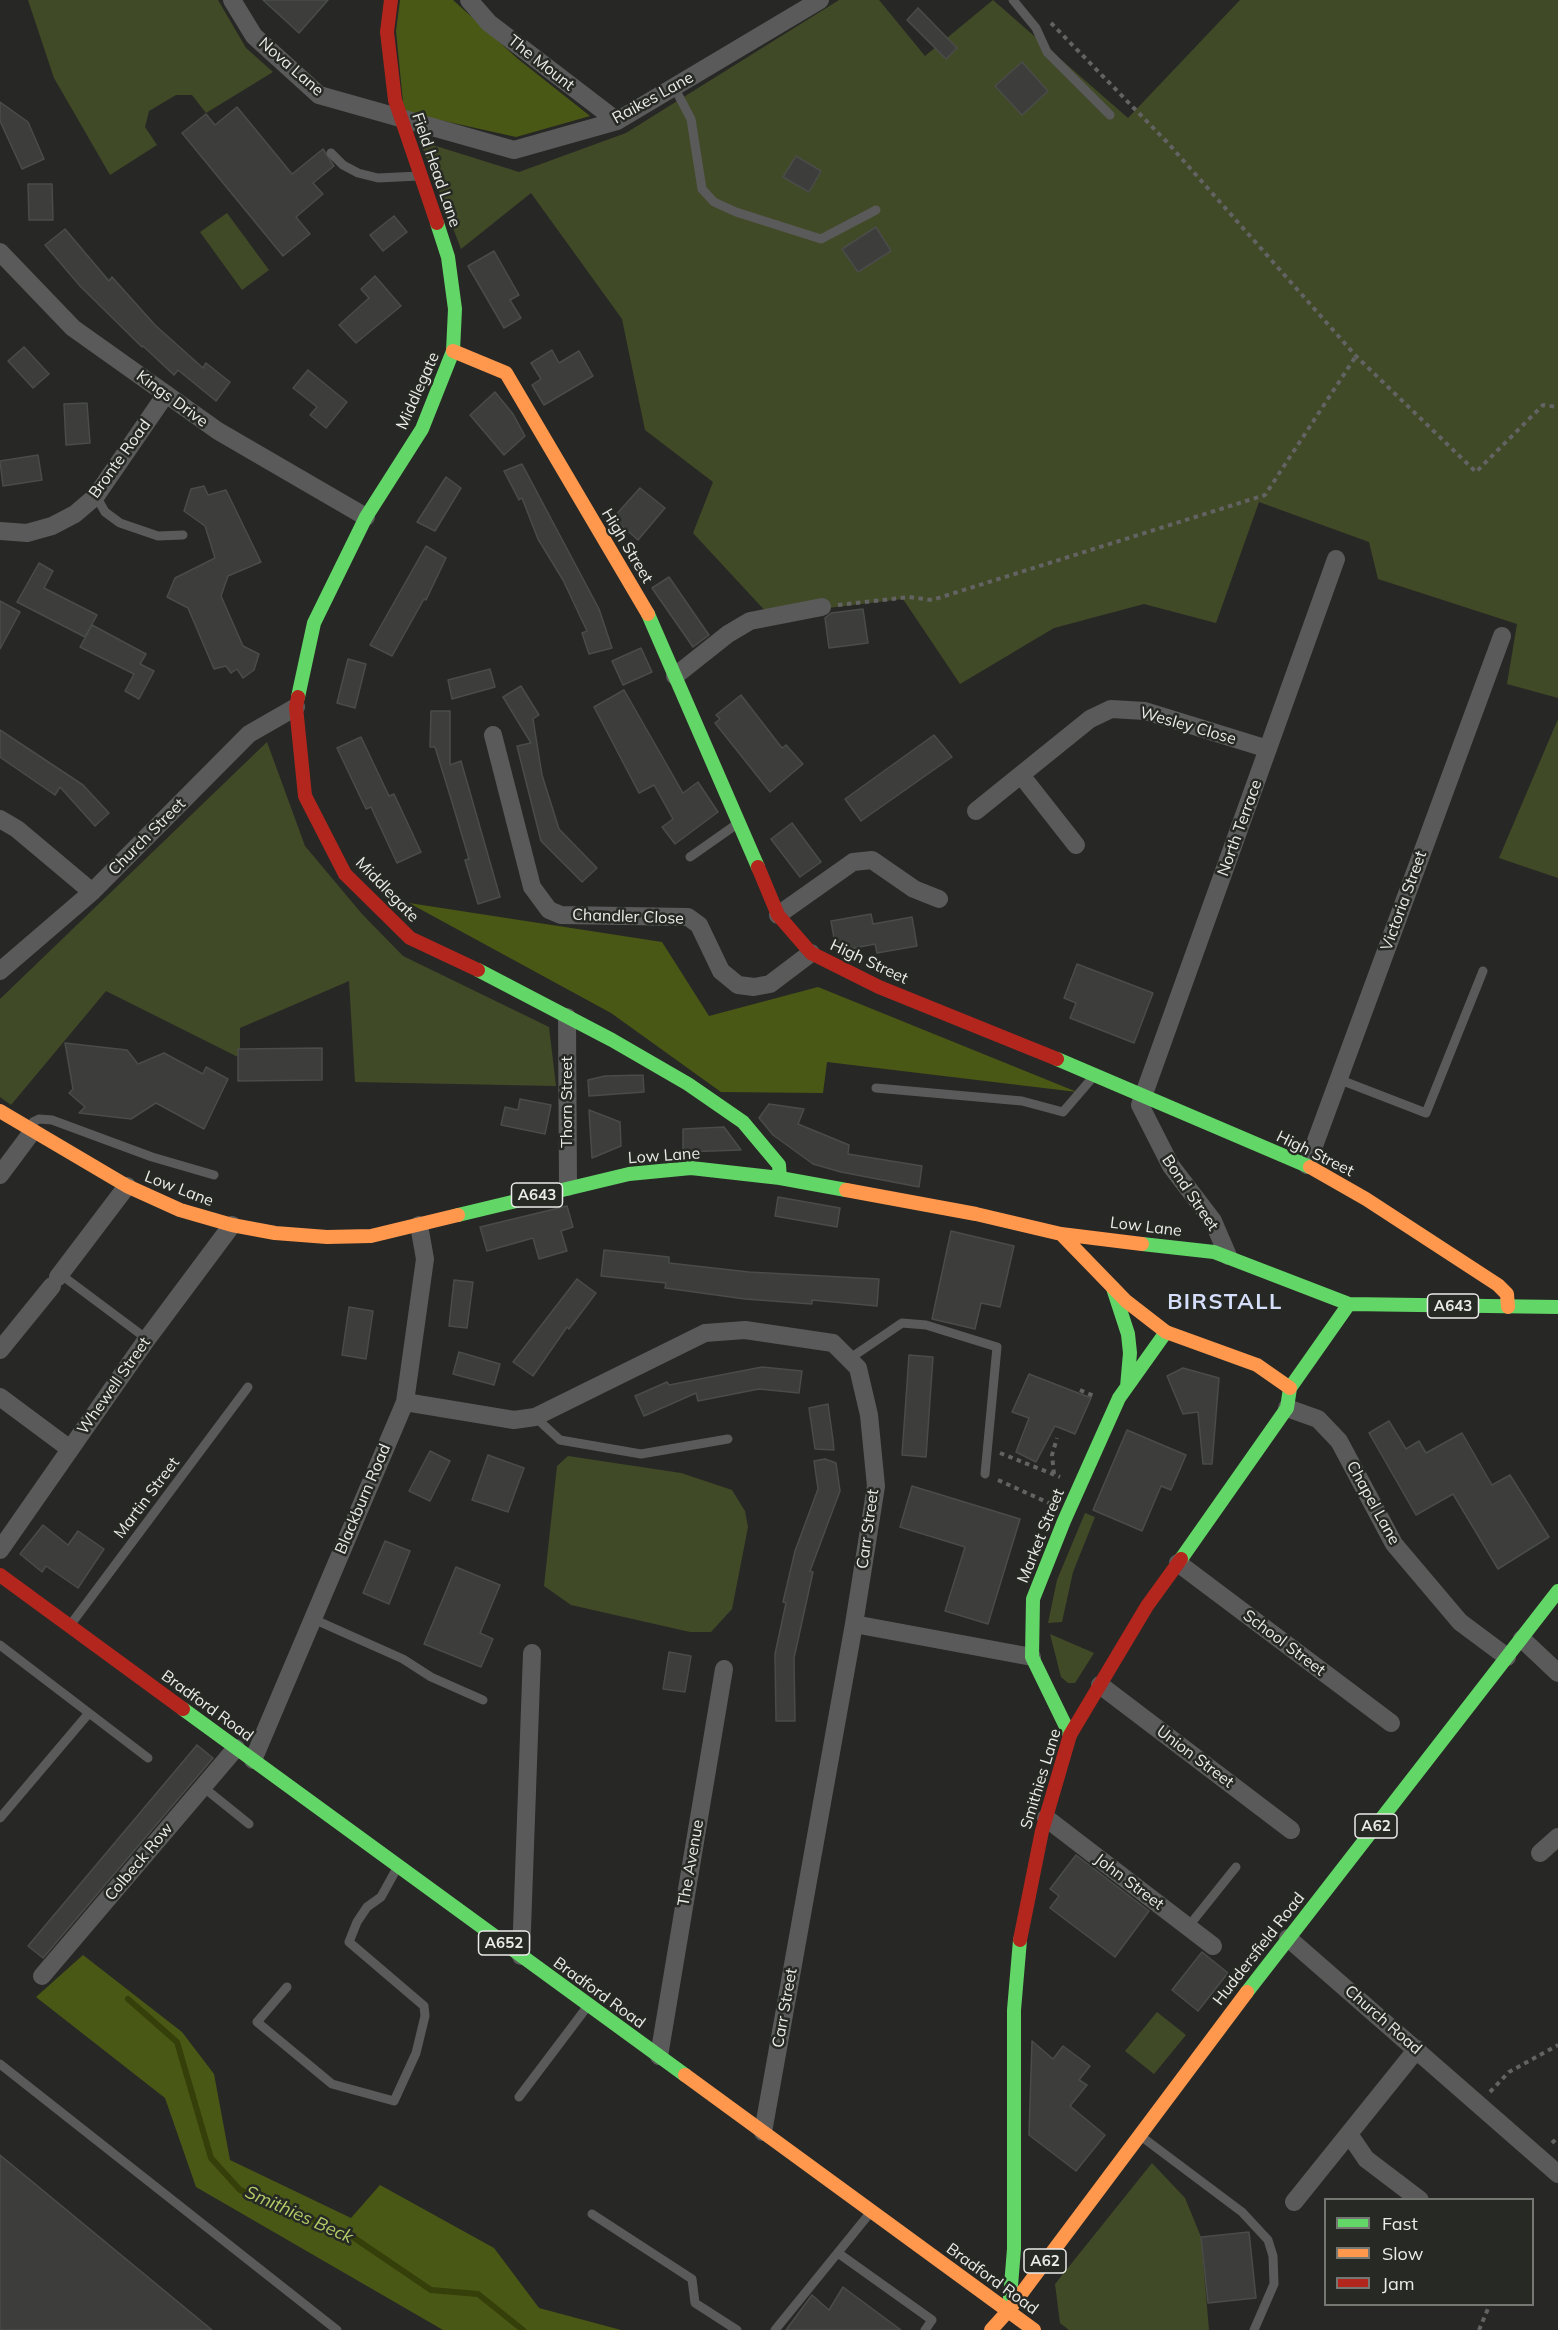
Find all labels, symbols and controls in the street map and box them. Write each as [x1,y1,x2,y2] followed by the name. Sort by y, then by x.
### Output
[504,31,578,95] street label: The Mount
[255,34,327,100] street label: Nova Lane
[609,68,697,128] street label: Raikes Lane
[407,110,465,230] street label: Field Head Lane
[392,349,444,433] street label: Middlegate
[132,367,212,431] street label: Kings Drive
[85,416,155,502] street label: Bronte Road
[597,505,657,587] street label: High Street
[1138,703,1238,749] street label: Wesley Close
[1214,777,1266,879] street label: North Terrace
[105,795,189,879] street label: Church Street
[1377,848,1431,954] street label: Victoria Street
[351,854,423,926] street label: Middlegate
[572,905,684,929] street label: Chandler Close
[827,936,911,988] street label: High Street
[557,1056,577,1148] street label: Thorn Street
[1273,1127,1357,1181] street label: High Street
[627,1144,701,1168] street label: Low Lane
[1158,1151,1222,1235] street label: Bond Street
[142,1167,216,1211] street label: Low Lane
[512,1183,562,1207] road number: A643
[1109,1213,1183,1241] street label: Low Lane
[1167,1289,1283,1315] district label: BIRSTALL
[1428,1294,1478,1318] road number: A643
[73,1334,155,1438] street label: Whewell Street
[331,1441,395,1557] street label: Blackburn Road
[110,1454,184,1542] street label: Martin Street
[1342,1458,1404,1548] street label: Chapel Lane
[1013,1486,1069,1586] street label: Market Street
[853,1488,883,1570] street label: Carr Street
[1239,1606,1329,1680] street label: School Street
[157,1666,257,1746] street label: Bradford Road
[1153,1722,1237,1792] street label: Union Street
[1017,1727,1065,1831] street label: Smithies Lane
[1355,1814,1397,1838] road number: A62
[674,1818,708,1908] street label: The Avenue
[101,1819,177,1905] street label: Colbeck Row
[1091,1850,1167,1914] street label: John Street
[1209,1889,1309,2009] street label: Huddersfield Road
[478,1931,530,1955] road number: A652
[549,1953,649,2033] street label: Bradford Road
[769,1967,801,2049] street label: Carr Street
[1340,1981,1426,2059] street label: Church Road
[242,2182,356,2248] water label: Smithies Beck
[1324,2198,1534,2306] legend
[1382,2212,1418,2235] text: Fast
[942,2239,1042,2319] street label: Bradford Road
[1382,2242,1423,2265] text: Slow
[1024,2249,1066,2273] road number: A62
[1382,2272,1415,2295] text: Jam

